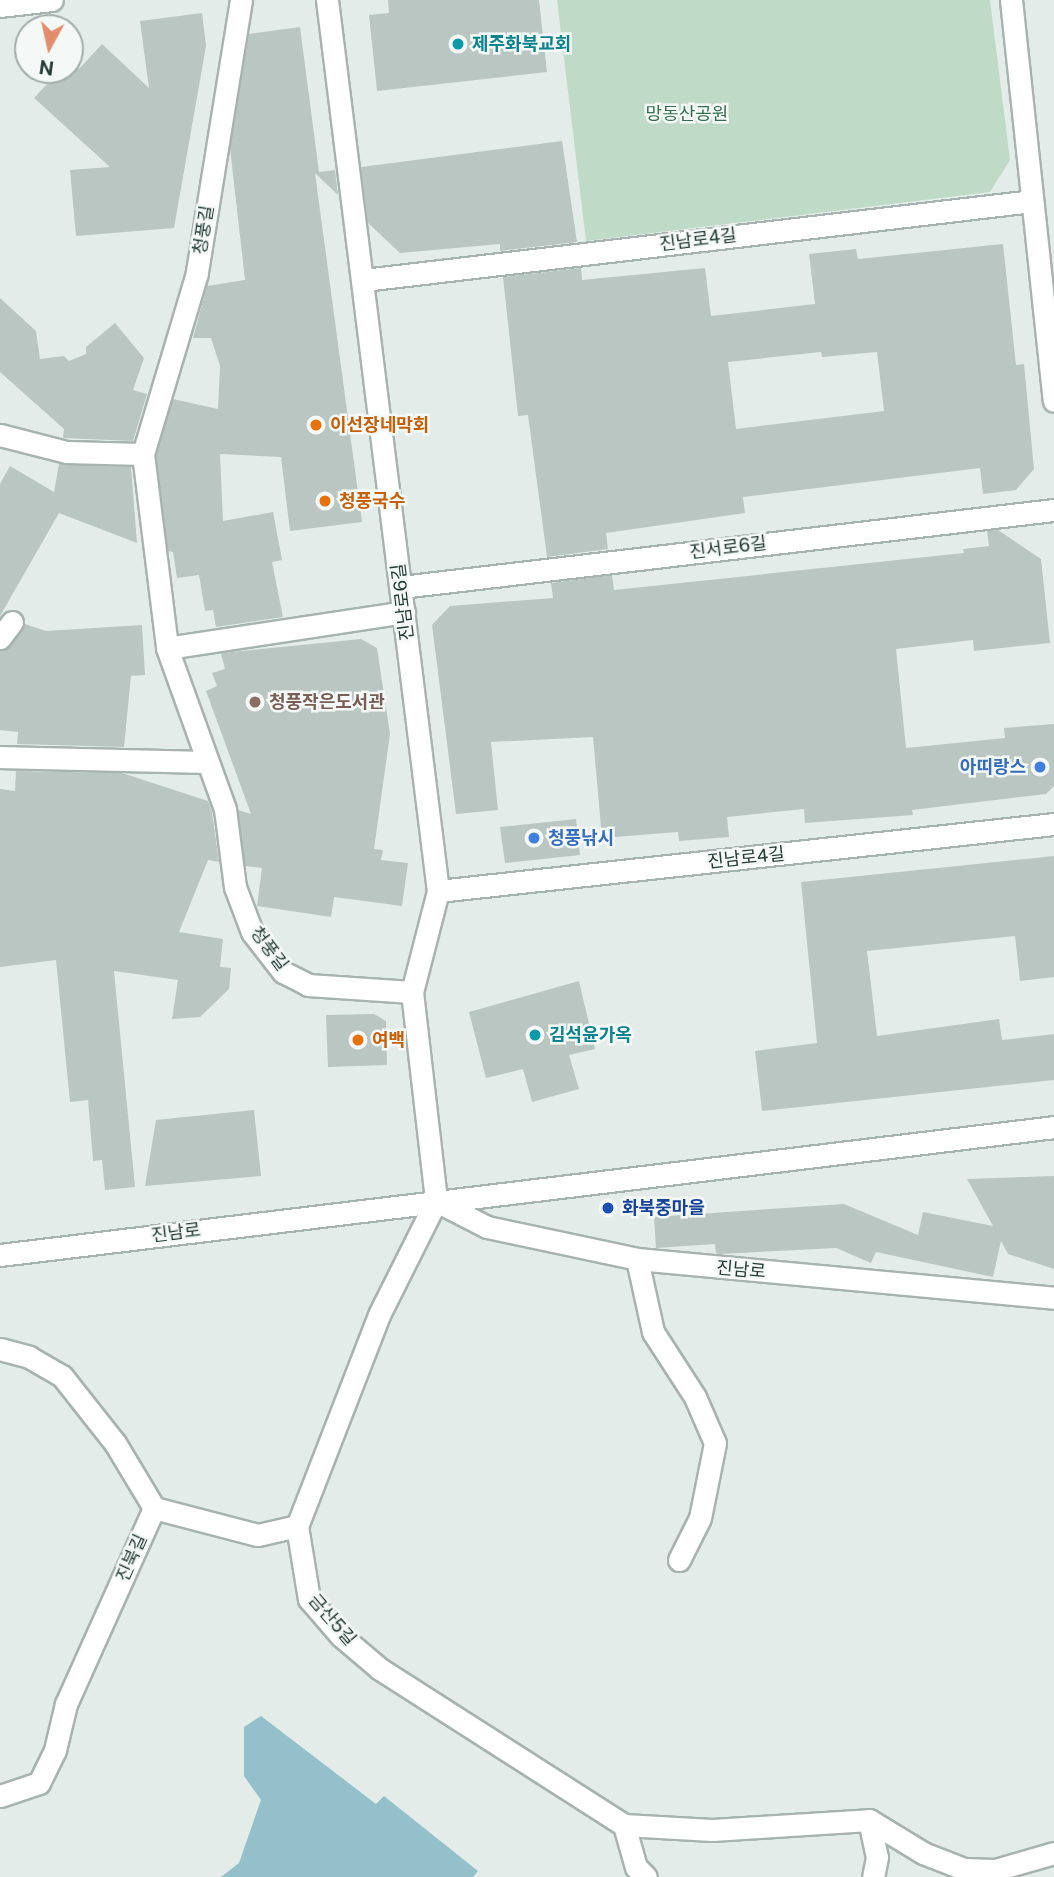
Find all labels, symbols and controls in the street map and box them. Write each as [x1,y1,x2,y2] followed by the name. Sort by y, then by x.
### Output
[14,14,84,84] north arrow
[472,33,571,55] place label: 제주화북교회
[450,36,466,52] marker: 제주화북교회
[37,56,55,80] text: N
[646,103,728,125] park label: 망동산공원
[189,204,219,256] street label: 청풍길
[658,225,738,255] street label: 진남로4길
[330,414,429,436] place label: 이선장네막회
[308,417,324,433] marker: 이선장네막회
[339,490,405,512] place label: 청풍국수
[317,493,333,509] marker: 청풍국수
[688,533,768,563] street label: 진서로6길
[388,562,418,642] street label: 진남로6길
[269,691,385,713] place label: 청풍작은도서관
[247,694,263,710] marker: 청풍작은도서관
[960,756,1026,778] place label: 아띠랑스
[1032,759,1048,775] marker: 아띠랑스
[548,827,614,849] place label: 청풍낚시
[526,830,542,846] marker: 청풍낚시
[706,843,786,873] street label: 진남로4길
[245,923,293,975] street label: 청풍길
[549,1024,632,1046] place label: 김석윤가옥
[527,1027,543,1043] marker: 김석윤가옥
[372,1029,405,1051] place label: 여백
[350,1032,366,1048] marker: 여백
[622,1197,705,1219] place label: 화북중마을
[600,1200,616,1216] marker: 화북중마을
[150,1219,202,1247] street label: 진남로
[715,1257,767,1283] street label: 진남로
[112,1531,152,1585] street label: 진북길
[304,1590,360,1650] street label: 금산5길

